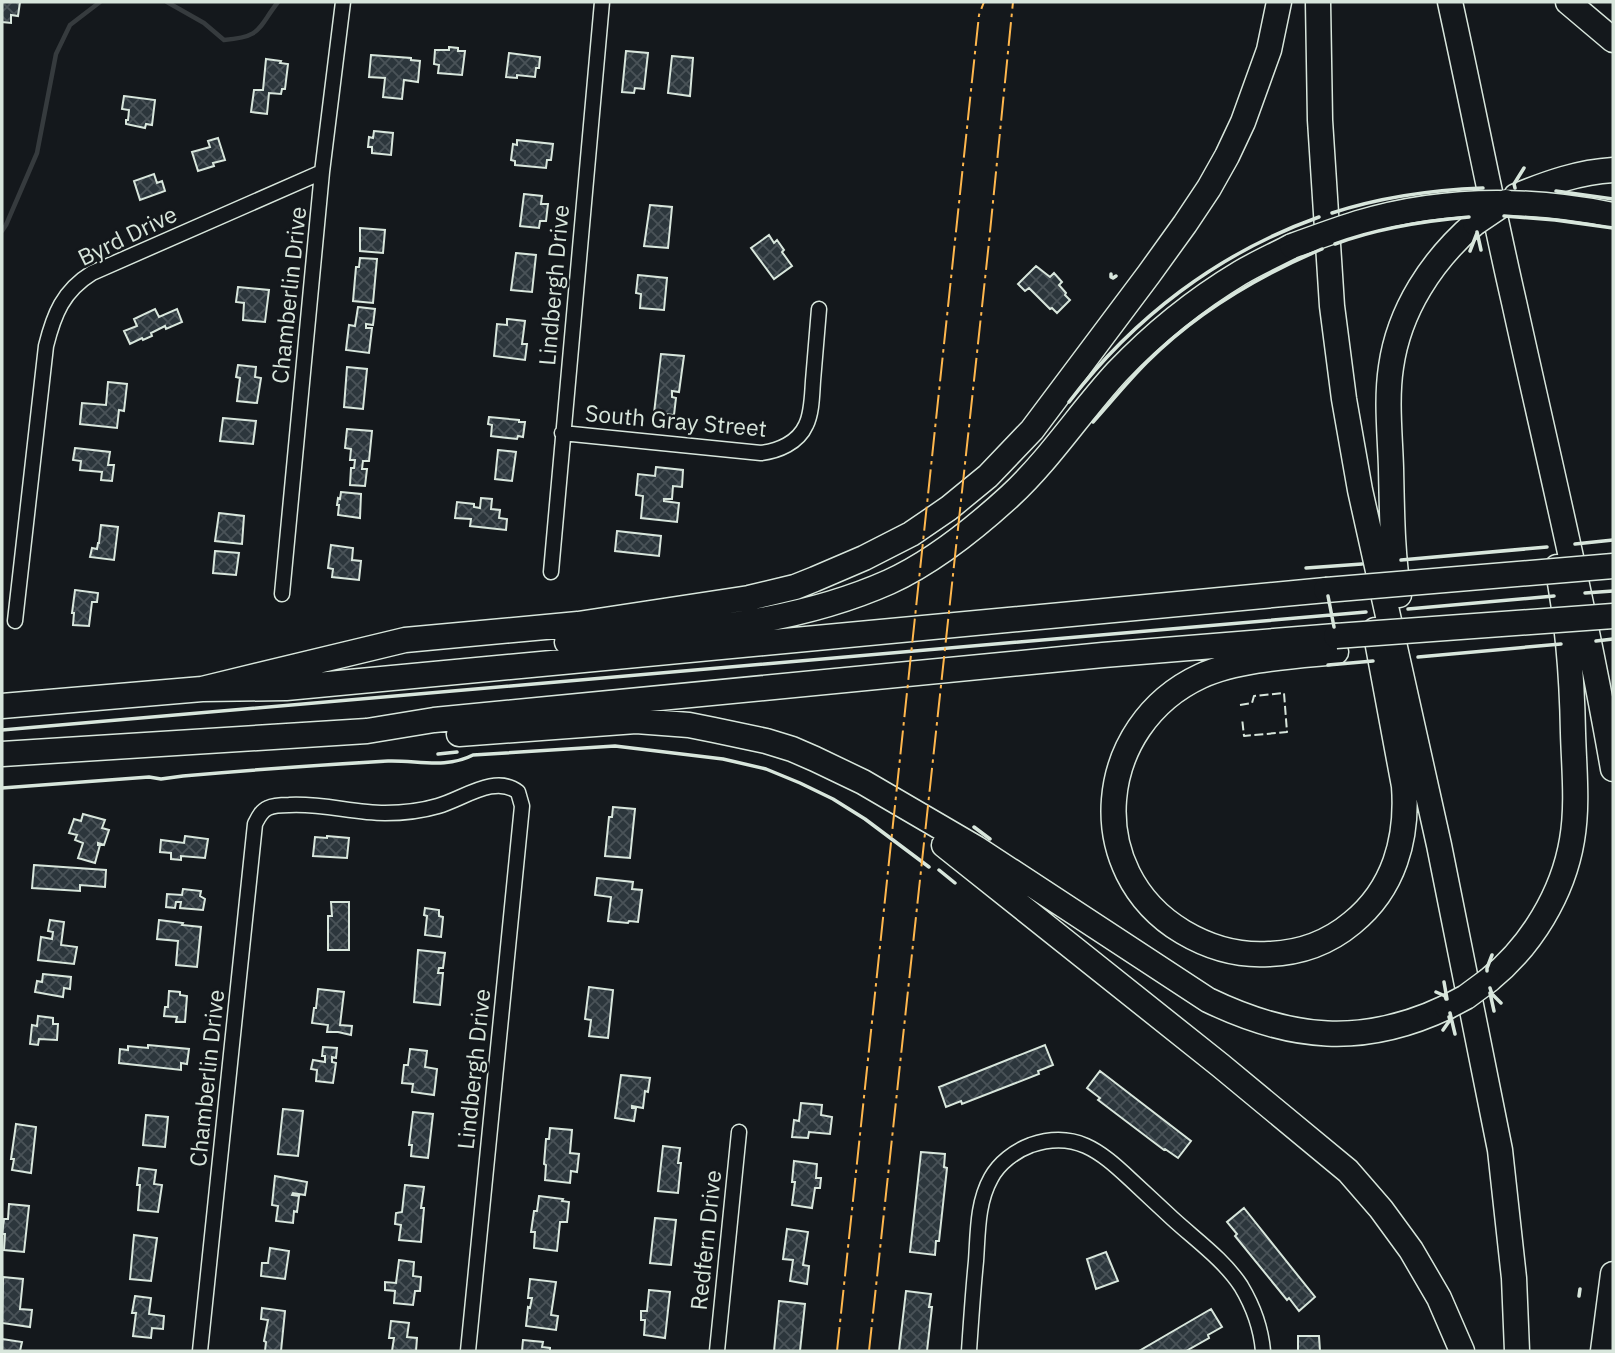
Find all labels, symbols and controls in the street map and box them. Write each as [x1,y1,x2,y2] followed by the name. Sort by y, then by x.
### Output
[72,198,182,272] street label: Byrd Drive
[531,203,575,367] street label: Lindbergh Drive
[264,205,312,385] street label: Chamberlin Drive
[584,397,768,443] street label: South Gray Street
[450,987,496,1151] street label: Lindbergh Drive
[182,988,230,1168] street label: Chamberlin Drive
[683,1168,727,1312] street label: Redfern Drive

